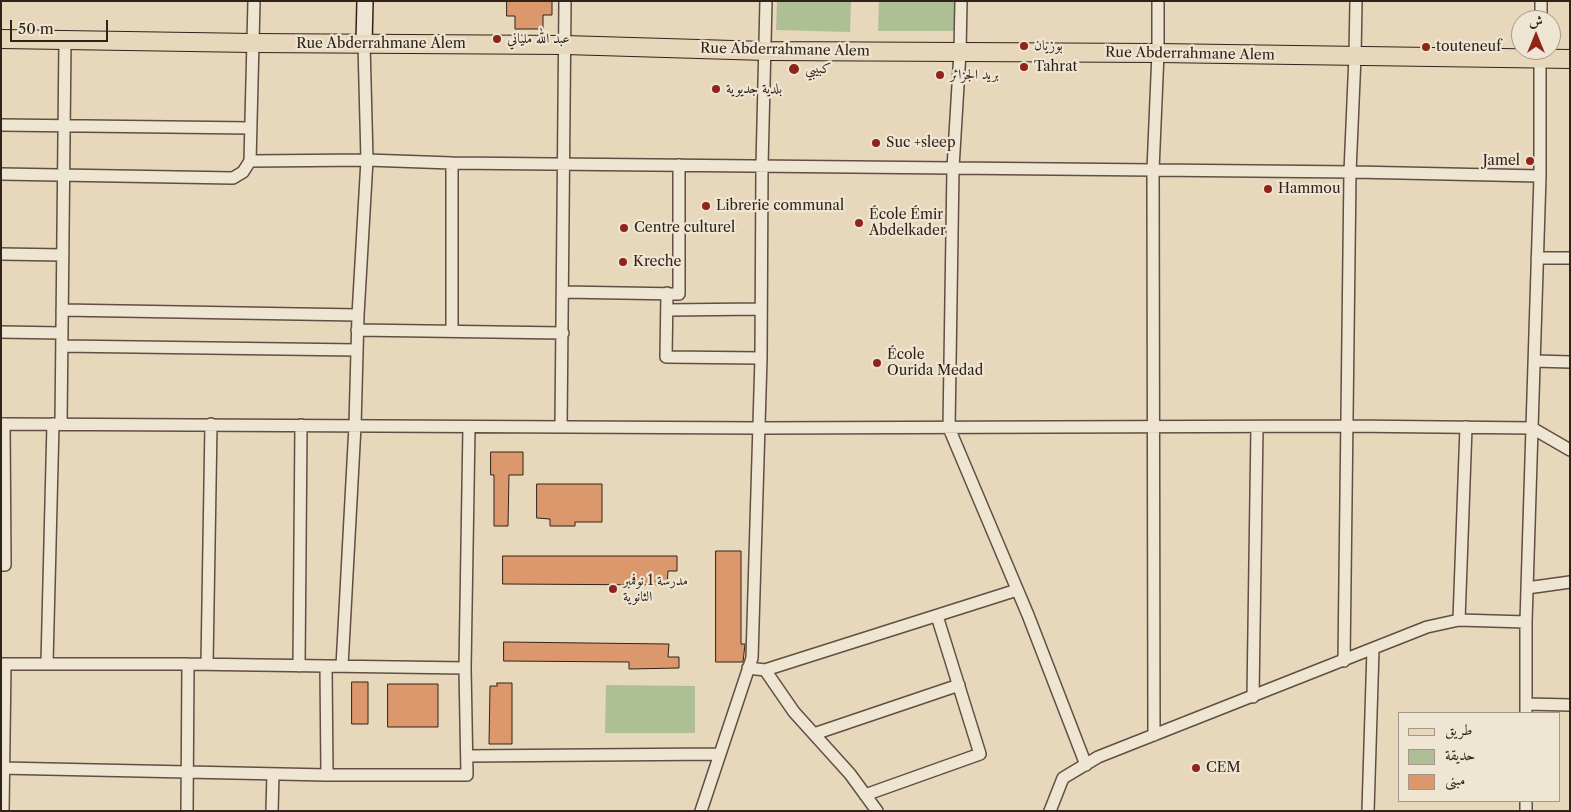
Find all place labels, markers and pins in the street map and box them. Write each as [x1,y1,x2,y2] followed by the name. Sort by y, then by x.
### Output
[507,31,570,47] place label: عبد الله ملياني
[491,33,503,45] marker: عبد الله ملياني
[1034,38,1063,54] place label: بوزيان
[1436,39,1501,55] place label: touteneuf
[1018,40,1030,52] marker: بوزيان
[1420,41,1432,53] marker: touteneuf
[1034,59,1077,75] place label: Tahrat
[805,61,831,77] place label: كبيبي
[1018,61,1030,73] marker: Tahrat
[787,62,801,76] marker: كبيبي
[950,67,999,83] place label: بريد الجزائر
[934,69,946,81] marker: بريد الجزائر
[726,81,782,97] place label: بلدية جديوية
[710,83,722,95] marker: بلدية جديوية
[886,135,956,151] place label: Suc +sleep
[870,137,882,149] marker: Suc +sleep
[1483,153,1520,169] place label: Jamel
[1524,155,1536,167] marker: Jamel
[1278,181,1341,197] place label: Hammou
[1262,183,1274,195] marker: Hammou
[716,198,844,214] place label: Librerie communal
[700,200,712,212] marker: Librerie communal
[869,207,946,240] place label: École Émir Abdelkader
[853,217,865,229] marker: École Émir Abdelkader
[634,220,735,236] place label: Centre culturel
[618,222,630,234] marker: Centre culturel
[633,254,681,270] place label: Kreche
[617,256,629,268] marker: Kreche
[887,347,983,380] place label: École Ourida Medad
[871,357,883,369] marker: École Ourida Medad
[623,573,688,606] place label: مدرسة 1 نوفمبر الثانوية
[607,583,619,595] marker: مدرسة 1 نوفمبر الثانوية
[1206,760,1241,776] place label: CEM
[1190,762,1202,774] marker: CEM

